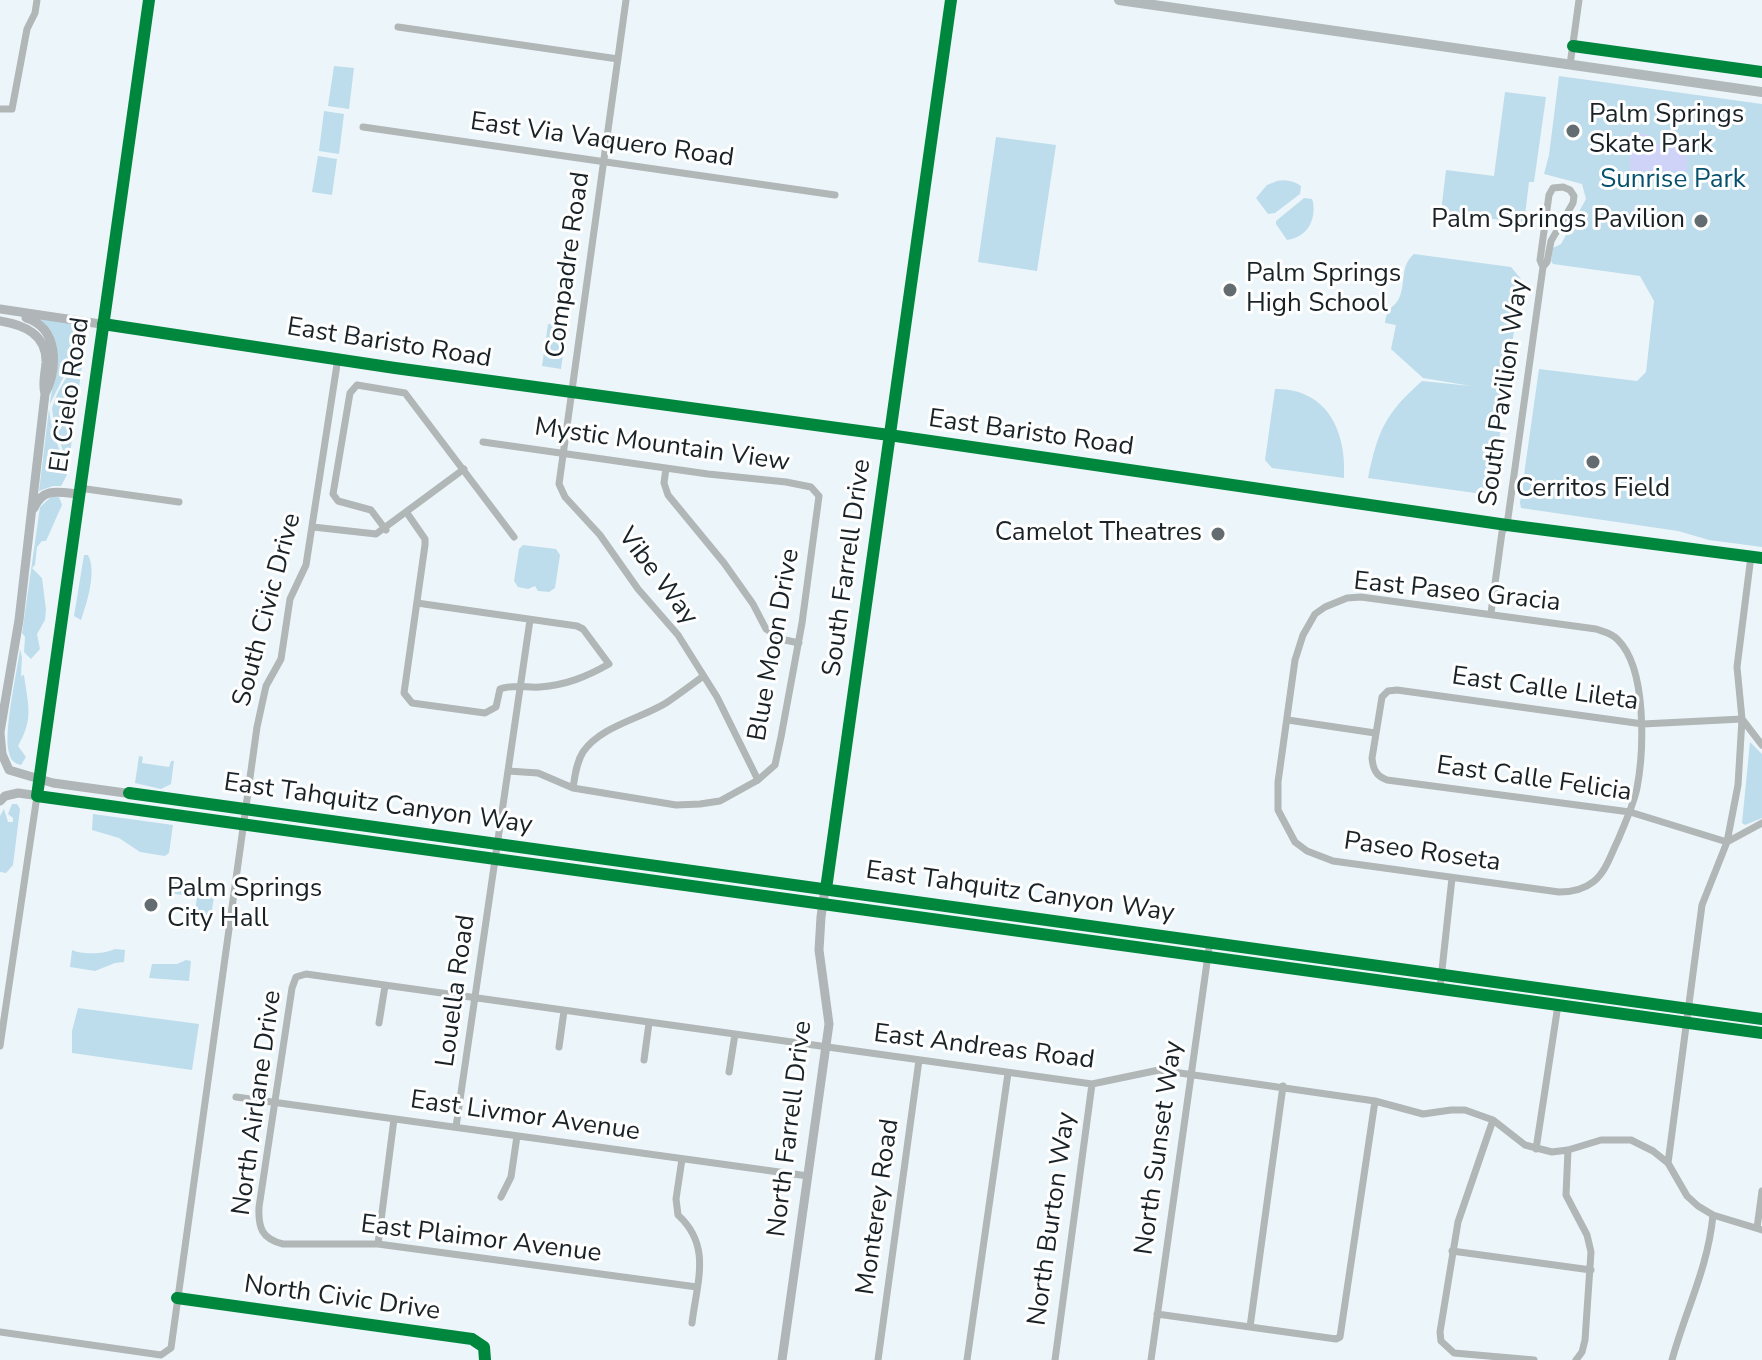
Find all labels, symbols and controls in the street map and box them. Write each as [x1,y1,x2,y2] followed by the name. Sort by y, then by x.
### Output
[1589,100,1744,162] place label: Palm Springs Skate Park
[468,107,736,175] street label: East Via Vaquero Road
[1564,122,1582,140] marker: Palm Springs Skate Park
[1600,165,1746,197] park label: Sunrise Park
[541,170,597,360] street label: Compadre Road
[1431,205,1685,237] place label: Palm Springs Pavilion
[1692,212,1710,230] marker: Palm Springs Pavilion
[1246,259,1401,320] place label: Palm Springs High School
[1474,278,1536,508] street label: South Pavilion Way
[1221,281,1239,299] marker: Palm Springs High School
[285,312,493,376] street label: East Baristo Road
[45,316,97,474] street label: El Cielo Road
[927,404,1135,464] street label: East Baristo Road
[532,413,792,479] street label: Mystic Mountain View
[1584,453,1602,471] marker: Cerritos Field
[817,457,879,679] street label: South Farrell Drive
[1516,474,1670,506] place label: Cerritos Field
[227,510,309,710] street label: South Civic Drive
[995,518,1202,550] place label: Camelot Theatres
[610,522,704,632] street label: Vibe Way
[1209,525,1227,543] marker: Camelot Theatres
[743,546,807,744] street label: Blue Moon Drive
[1352,567,1562,619] street label: East Paseo Gracia
[1450,661,1640,719] street label: East Calle Lileta
[1434,751,1634,809] street label: East Calle Felicia
[222,768,534,842] street label: East Tahquitz Canyon Way
[1342,827,1502,879] street label: Paseo Roseta
[864,856,1176,930] street label: East Tahquitz Canyon Way
[167,874,322,936] place label: Palm Springs City Hall
[142,896,160,914] marker: Palm Springs City Hall
[431,913,483,1069] street label: Louella Road
[227,988,289,1218] street label: North Airlane Drive
[762,1019,820,1239] street label: North Farrell Drive
[872,1019,1096,1077] street label: East Andreas Road
[1130,1039,1190,1257] street label: North Sunset Way
[408,1085,642,1149] street label: East Livmor Avenue
[1023,1110,1083,1328] street label: North Burton Way
[851,1117,907,1297] street label: Monterey Road
[359,1210,603,1270] street label: East Plaimor Avenue
[242,1270,442,1328] street label: North Civic Drive

